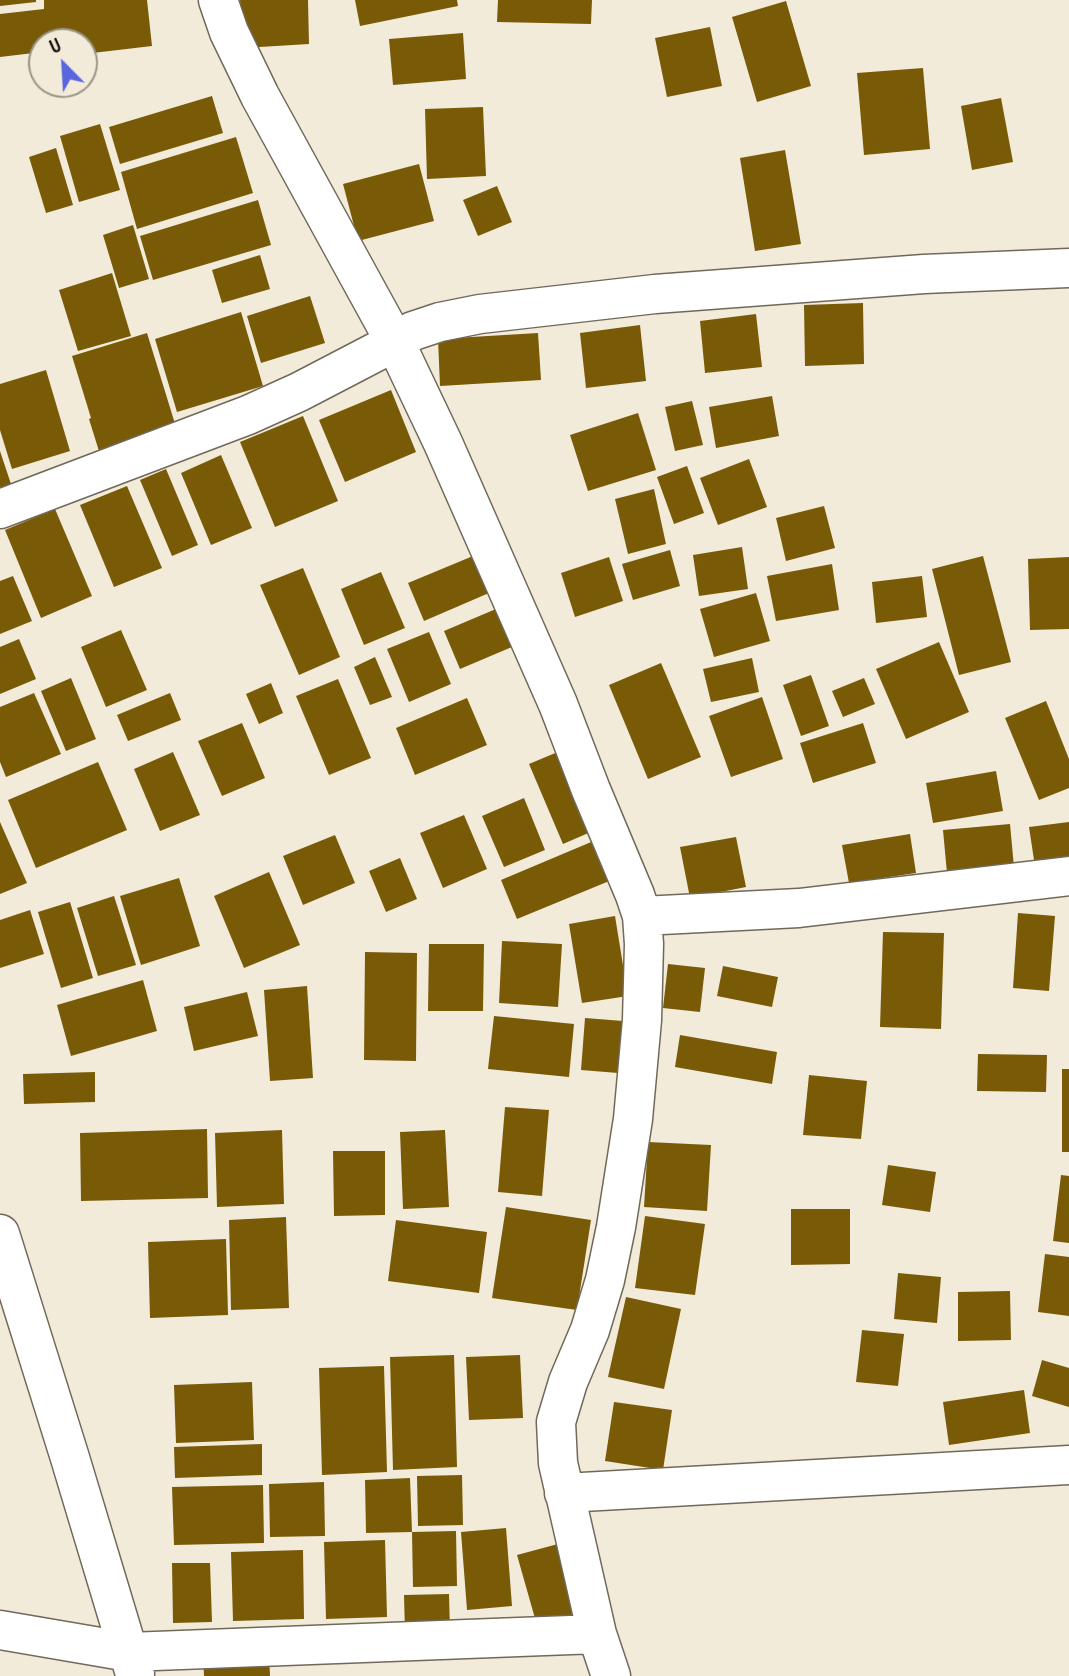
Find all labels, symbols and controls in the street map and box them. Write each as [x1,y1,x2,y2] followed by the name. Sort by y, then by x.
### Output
[28,28,98,98] north arrow
[46,33,65,59] text: U

